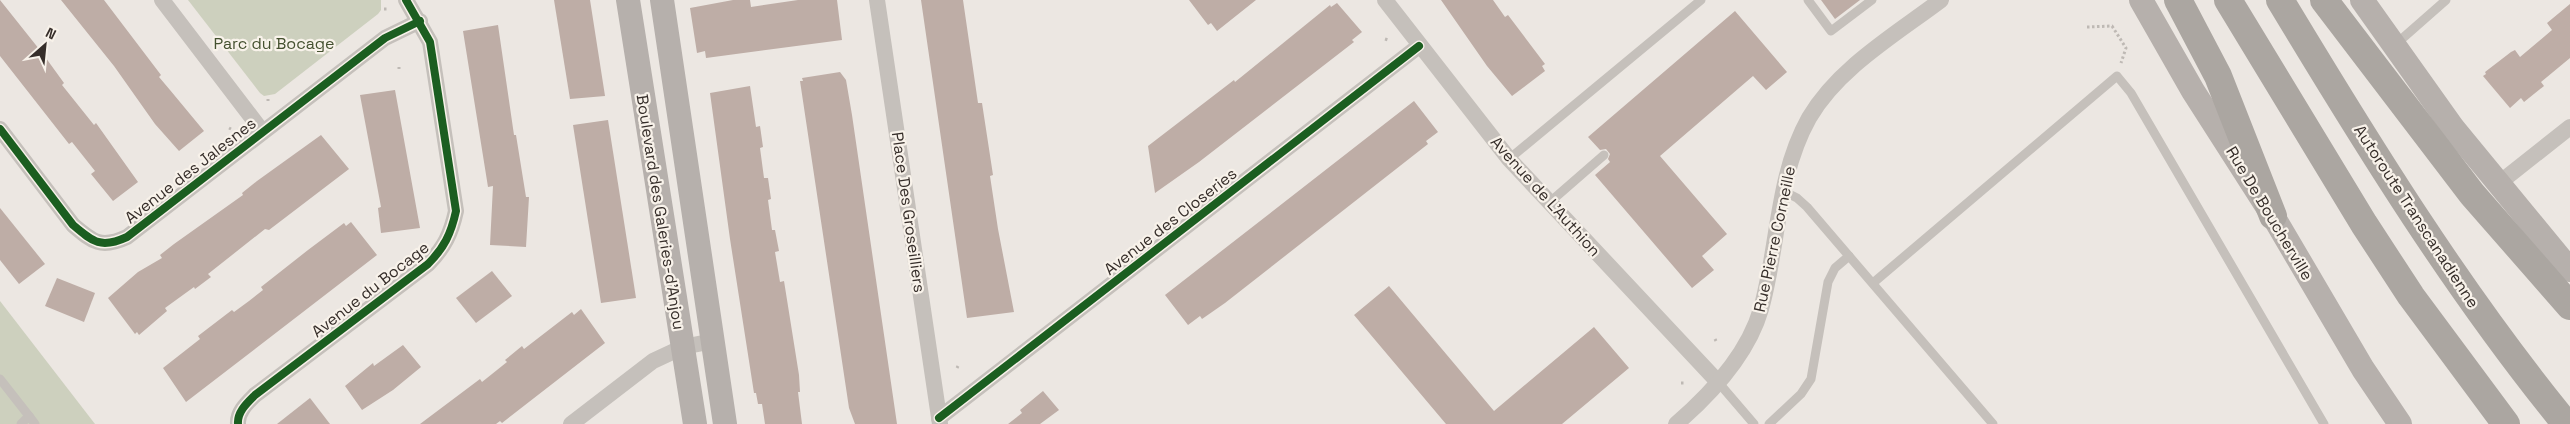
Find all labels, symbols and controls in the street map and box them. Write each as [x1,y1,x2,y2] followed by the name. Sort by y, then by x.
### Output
[20,20,70,70] north arrow
[43,23,59,44] text: N
[213,33,335,54] park label: Parc du Bocage
[632,93,690,331] street label: Boulevard des Galeries-d'Anjou
[120,113,260,228] street label: Avenue des Jalesnes
[2349,121,2484,312] street label: Autoroute Transcanadienne
[887,130,930,294] street label: Place Des Groseilliers
[1486,132,1605,261] street label: Avenue de L'Authion
[2221,142,2318,284] street label: Rue De Boucherville
[1100,163,1241,280] street label: Avenue des Closeries
[1749,164,1800,314] street label: Rue Pierre Corneille
[307,237,433,342] street label: Avenue du Bocage

